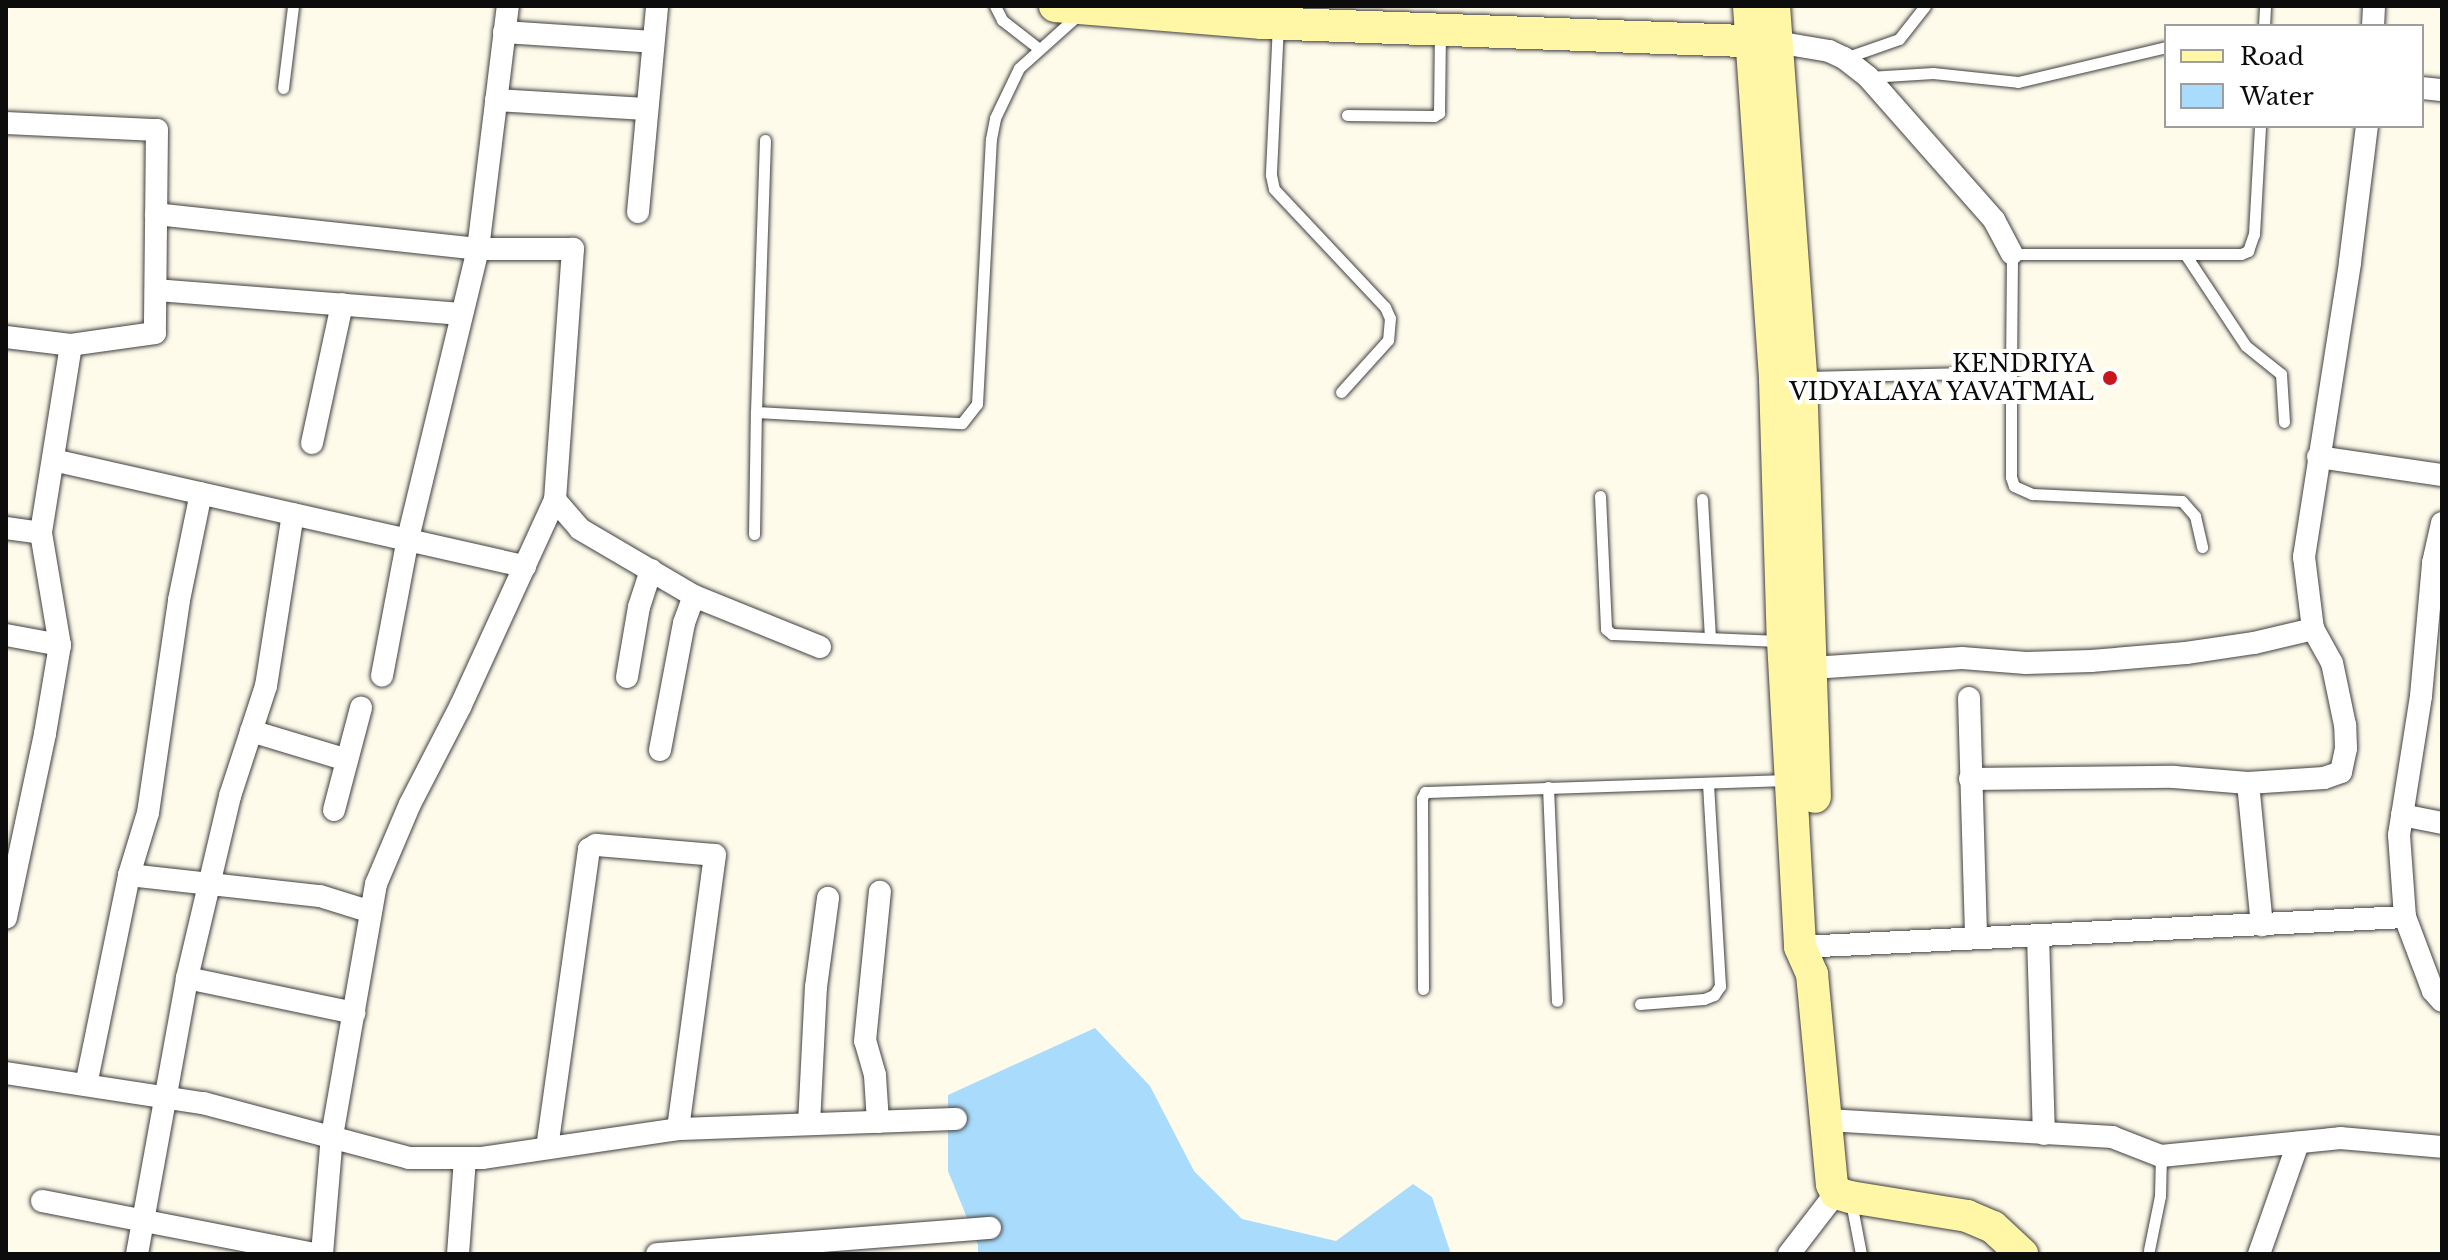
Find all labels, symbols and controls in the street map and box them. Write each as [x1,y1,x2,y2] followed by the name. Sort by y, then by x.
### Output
[2164,24,2424,128] legend
[2240,42,2304,71] text: Road
[2240,82,2314,111] text: Water
[1787,350,2094,406] place label: KENDRIYA VIDYALAYA YAVATMAL
[2101,369,2119,387] marker: KENDRIYA VIDYALAYA YAVATMAL

